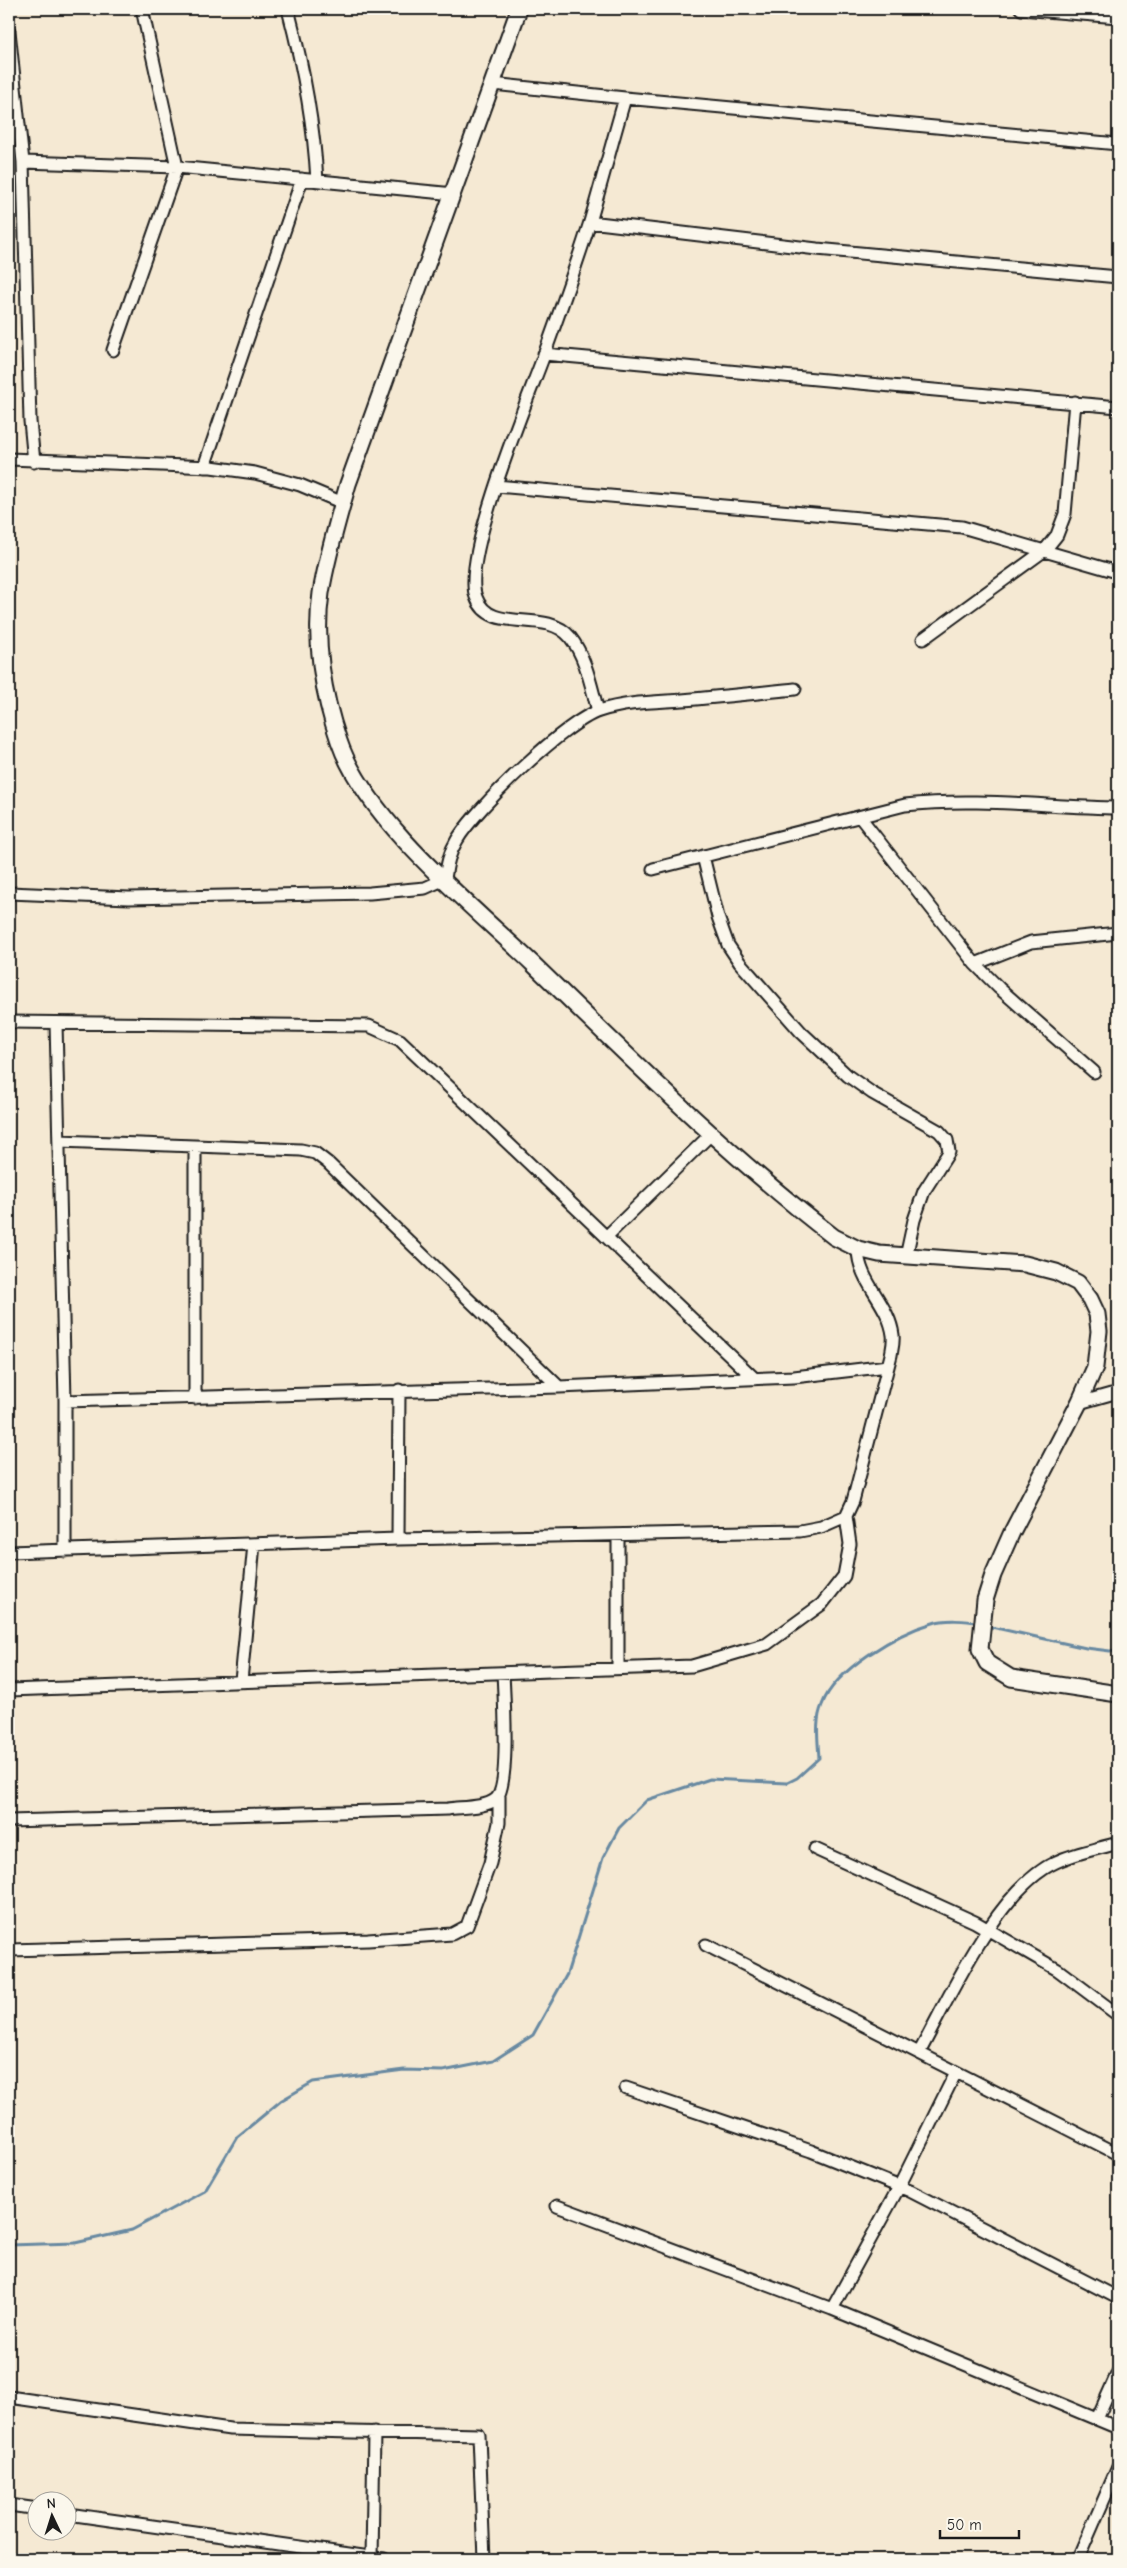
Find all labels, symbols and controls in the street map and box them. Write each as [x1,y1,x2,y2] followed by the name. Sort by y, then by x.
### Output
[28,2490,78,2540] north arrow
[46,2495,56,2512] text: N
[940,2508,1018,2540] scale bar
[947,2516,982,2534] text: 50 m

